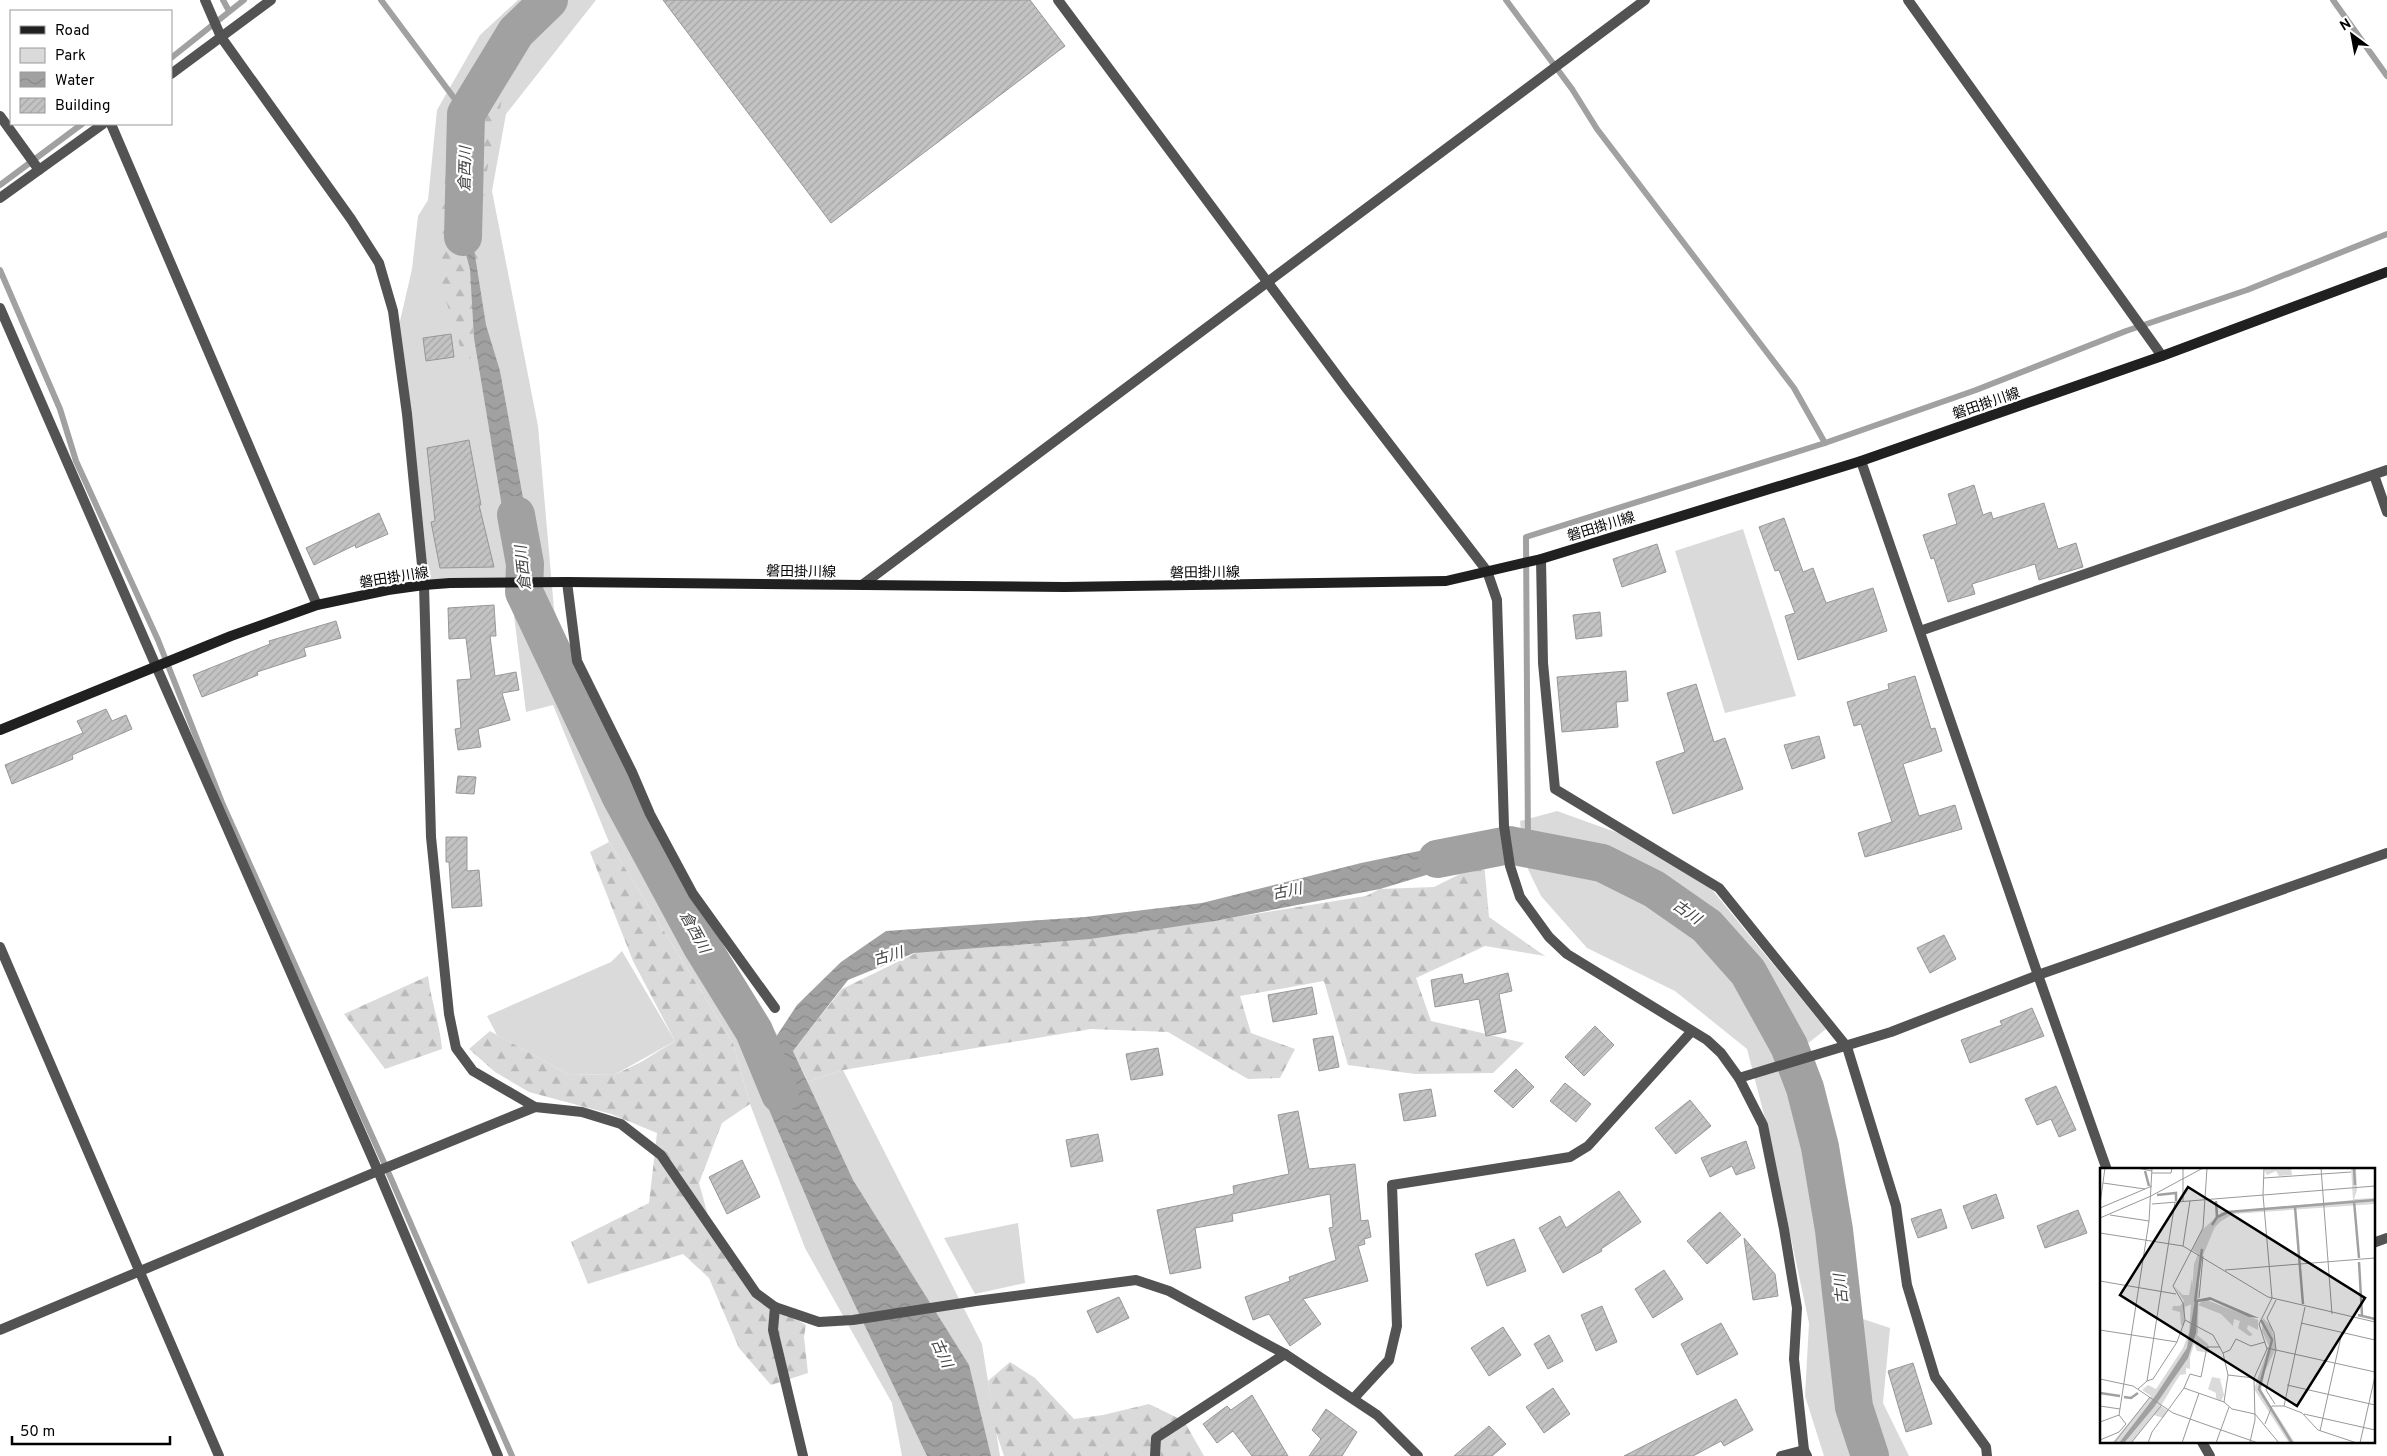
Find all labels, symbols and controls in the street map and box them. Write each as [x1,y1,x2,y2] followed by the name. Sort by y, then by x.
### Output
[10,10,172,125] legend
[2327,10,2377,60] north arrow
[2337,15,2355,35] text: N
[55,22,90,41] text: Road
[55,47,86,66] text: Park
[55,72,95,91] text: Water
[55,97,110,116] text: Building
[457,144,476,192] water label: 倉西川
[1950,384,2022,424] street label: 磐田掛川線
[1565,508,1637,546] street label: 磐田掛川線
[512,542,536,591] water label: 倉西川
[766,562,836,582] street label: 磐田掛川線
[1170,563,1240,583] street label: 磐田掛川線
[358,564,430,592] street label: 磐田掛川線
[1271,880,1306,905] water label: 古川
[1668,897,1706,931] water label: 古川
[674,908,714,959] water label: 倉西川
[871,944,907,971] water label: 古川
[2100,1168,2374,1444] inset map
[1831,1271,1854,1305] water label: 古川
[926,1336,956,1373] water label: 古川
[12,1414,170,1446] scale bar
[20,1423,55,1442] text: 50 m

